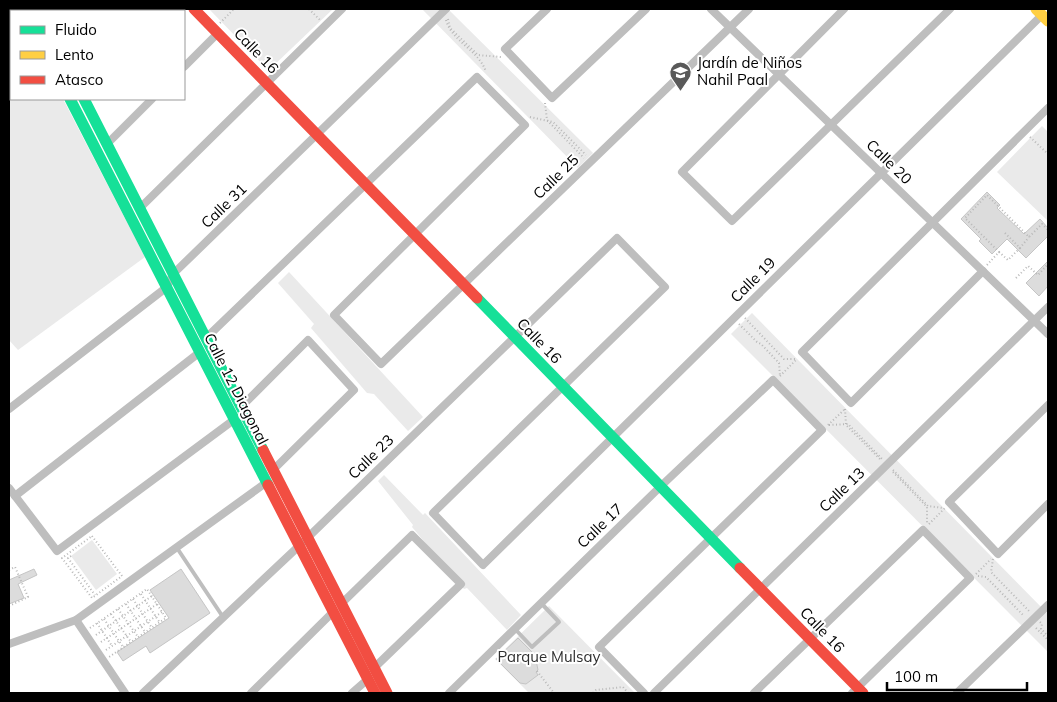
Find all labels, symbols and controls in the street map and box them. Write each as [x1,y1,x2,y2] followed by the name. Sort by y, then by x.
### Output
[10,10,185,100] legend
[55,20,97,39] text: Fluido
[230,24,283,77] street label: Calle 16
[55,45,94,64] text: Lento
[697,53,802,89] place label: Jardín de Niños Nahil Paal
[669,60,693,91] school or university icon: Jardín de Niños Nahil Paal
[55,70,103,89] text: Atasco
[863,135,916,188] street label: Calle 20
[529,150,582,203] street label: Calle 25
[197,179,250,232] street label: Calle 31
[726,253,779,306] street label: Calle 19
[513,314,566,367] street label: Calle 16
[200,330,273,448] street label: Calle 12 Diagonal
[344,430,397,483] street label: Calle 23
[815,463,868,516] street label: Calle 13
[573,499,626,552] street label: Calle 17
[796,603,849,656] street label: Calle 16
[498,647,600,666] park label: Parque Mulsay
[887,660,1027,692] scale bar
[894,667,938,686] text: 100 m

